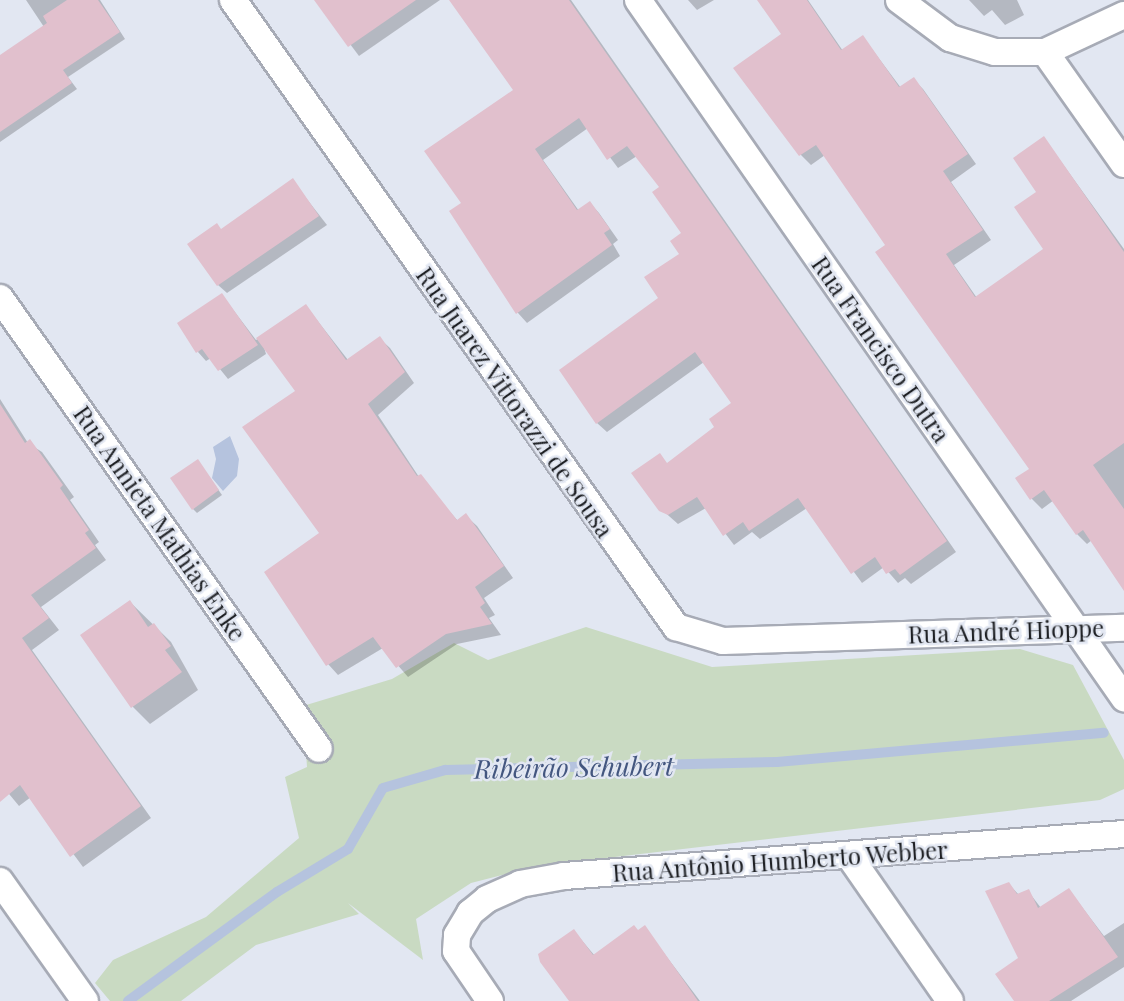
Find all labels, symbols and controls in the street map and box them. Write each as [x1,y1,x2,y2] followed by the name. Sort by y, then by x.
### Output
[806,250,956,448] street label: Rua Francisco Dutra
[410,261,620,543] street label: Rua Juarez Vittorazzi de Sousa
[67,399,253,647] street label: Rua Annieta Mathias Enke
[907,613,1105,649] street label: Rua André Hioppe
[474,750,674,784] water label: Ribeirão Schubert
[610,835,950,887] street label: Rua Antônio Humberto Webber

